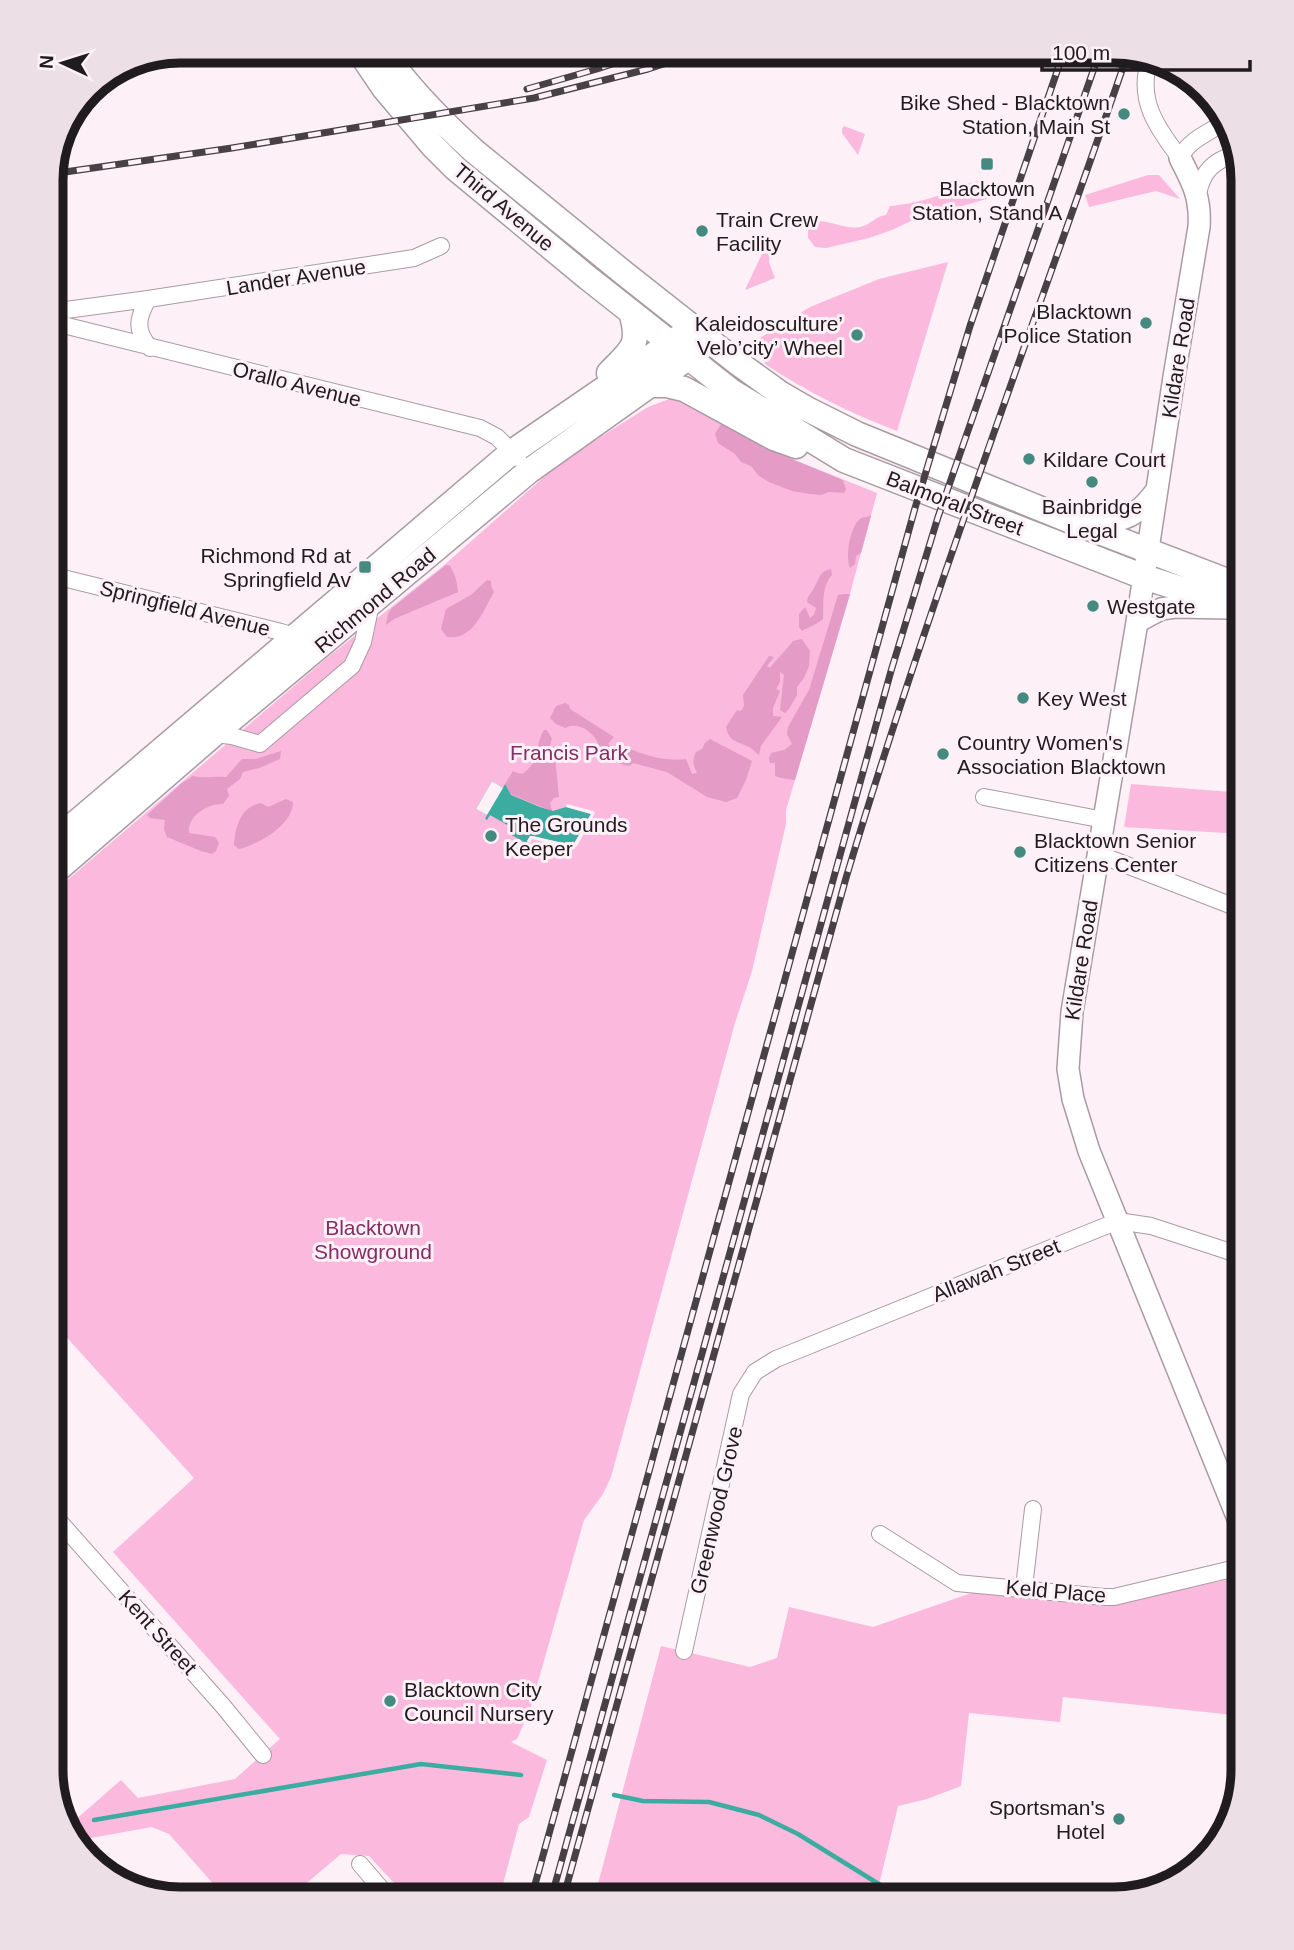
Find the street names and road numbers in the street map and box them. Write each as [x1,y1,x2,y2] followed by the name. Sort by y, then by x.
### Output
[449,159,559,255] street label: Third Avenue
[225,255,367,299] street label: Lander Avenue
[1157,296,1199,420] street label: Kildare Road
[230,357,364,411] street label: Orallo Avenue
[883,466,1027,540] street label: Balmoral Street
[310,543,440,657] street label: Richmond Road
[97,576,273,640] street label: Springfield Avenue
[1060,898,1102,1022] street label: Kildare Road
[929,1234,1063,1306] street label: Allawah Street
[685,1424,747,1596] street label: Greenwood Grove
[1005,1575,1107,1607] street label: Keld Place
[114,1585,202,1679] street label: Kent Street

